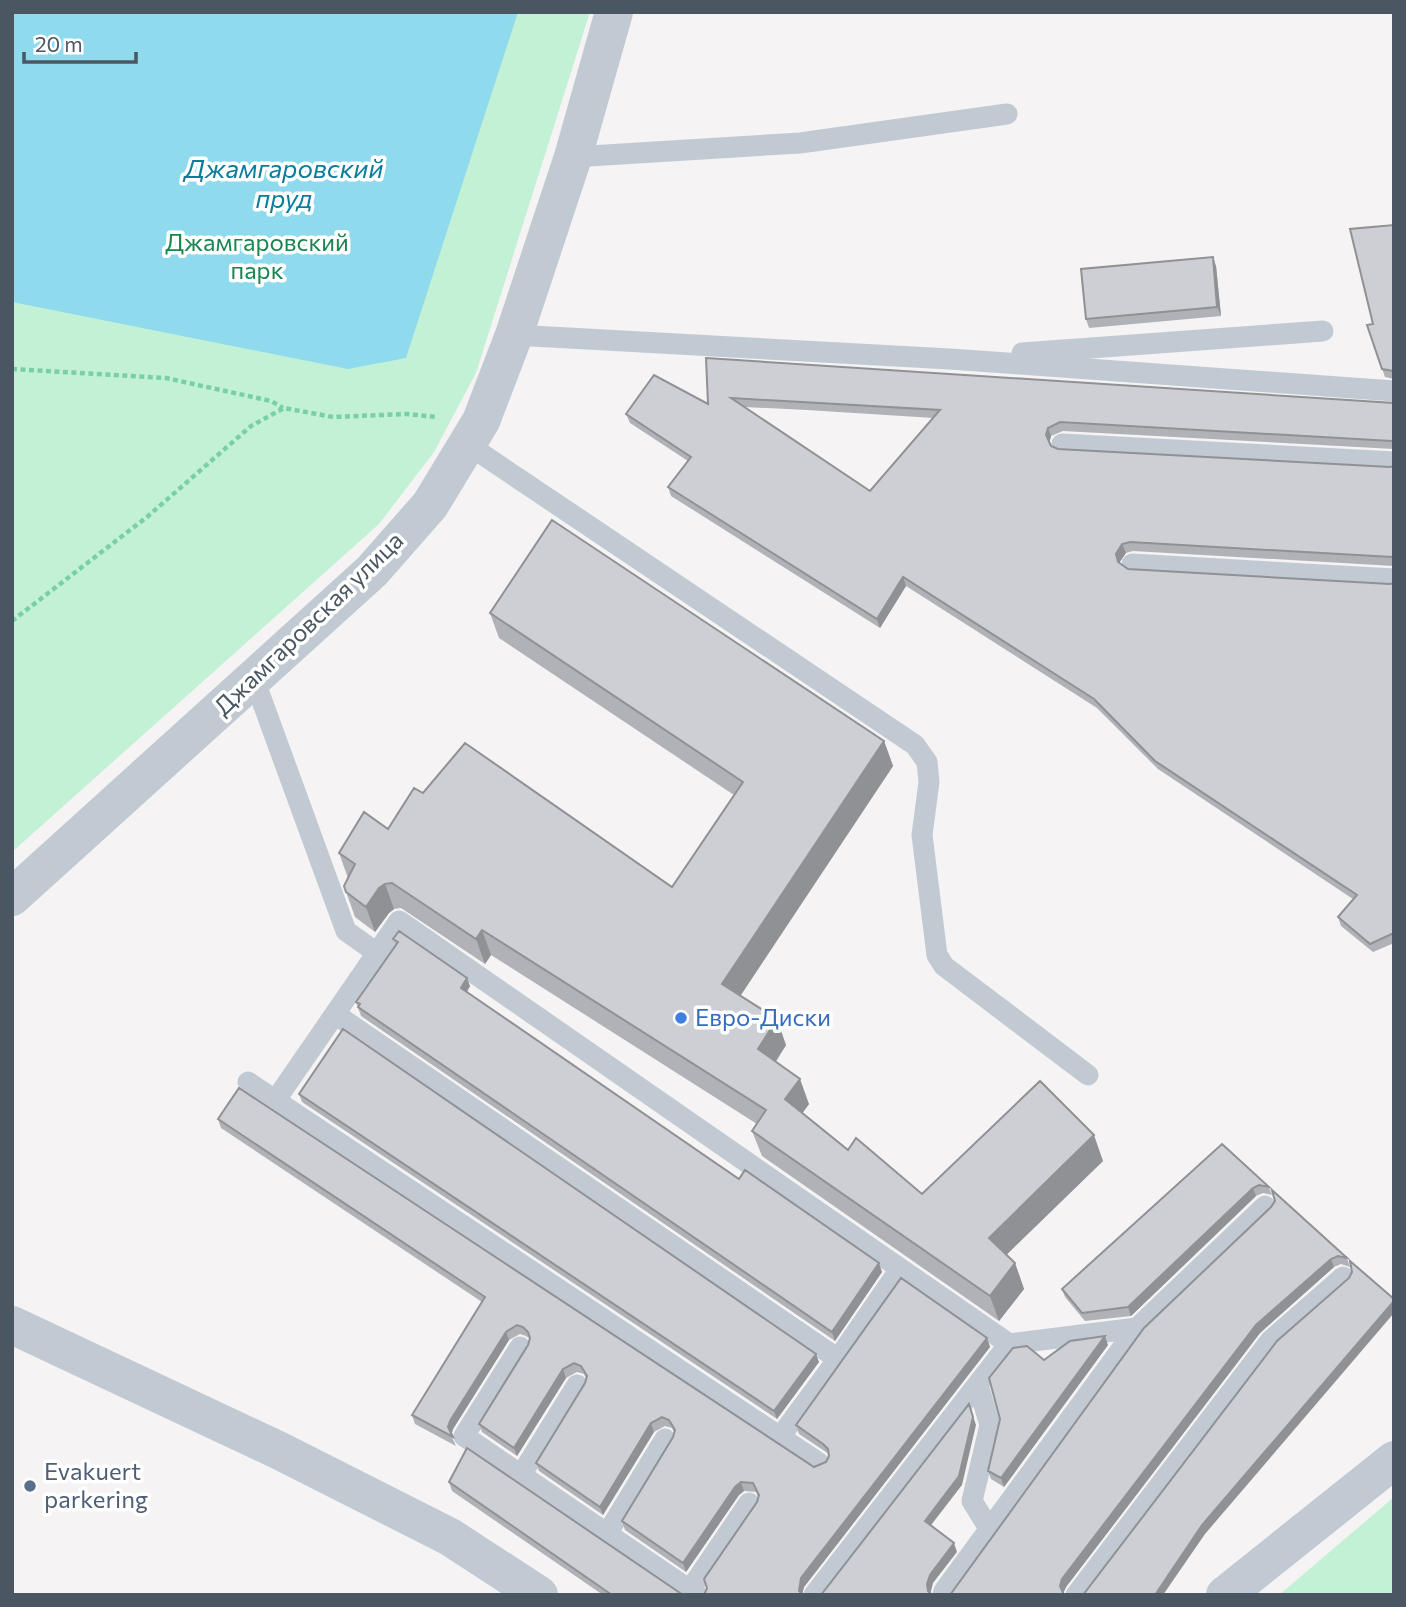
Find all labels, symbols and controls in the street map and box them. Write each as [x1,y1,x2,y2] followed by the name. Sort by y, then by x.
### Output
[24,21,136,65] scale bar
[35,31,83,56] text: 20 m
[183,152,384,213] water label: Джамгаровский пруд
[165,227,349,284] park label: Джамгаровский парк
[207,525,408,721] street label: Джамгаровская улица
[695,1002,831,1031] place label: Евро-Диски
[673,1010,689,1026] marker: Евро-Диски
[44,1456,148,1513] place label: Evakuert parkering
[22,1478,38,1494] marker: Evakuert parkering

